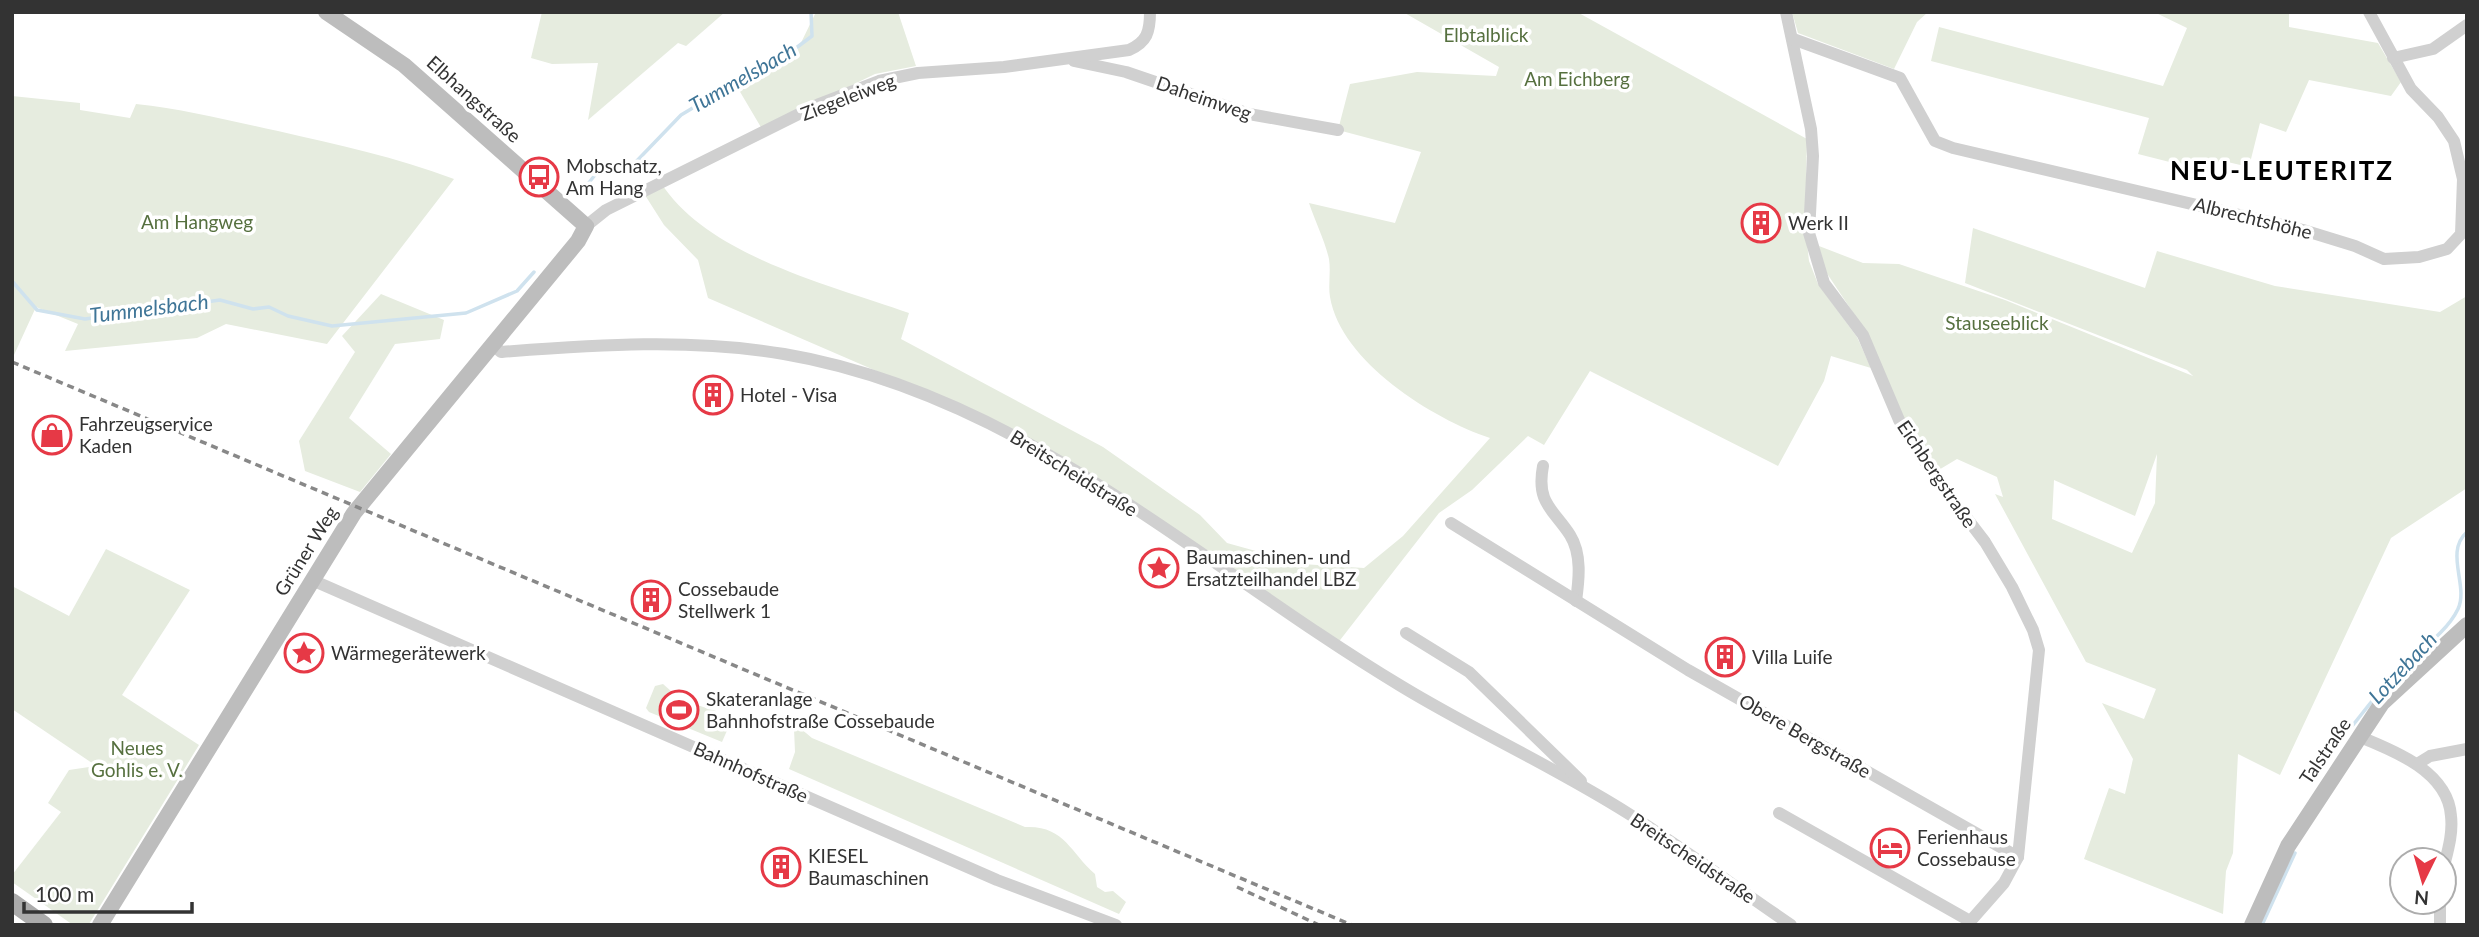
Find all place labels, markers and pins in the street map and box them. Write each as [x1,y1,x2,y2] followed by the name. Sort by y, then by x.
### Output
[566,154,662,199] place label: Mobschatz, Am Hang
[518,156,560,198] bus stop icon: Mobschatz, Am Hang
[1740,202,1782,244] building icon: Werk II
[1788,211,1849,234] place label: Werk II
[692,374,734,416] building icon: Hotel - Visa
[740,383,837,406] place label: Hotel - Visa
[79,412,213,457] place label: Fahrzeugservice Kaden
[31,414,73,456] shop icon: Fahrzeugservice Kaden
[1186,545,1357,590] place label: Baumaschinen- und Ersatzteilhandel LBZ
[1138,547,1180,589] place icon: Baumaschinen- und Ersatzteilhandel LBZ
[678,577,779,622] place label: Cossebaude Stellwerk 1
[630,579,672,621] building icon: Cossebaude Stellwerk 1
[283,632,325,674] place icon: Wärmegerätewerk
[1704,636,1746,678] building icon: Villa Luiſe
[331,641,486,664] place label: Wärmegerätewerk
[1752,645,1833,668] place label: Villa Luiſe
[706,687,935,732] place label: Skateranlage Bahnhofstraße Cossebaude
[658,689,700,731] sports icon: Skateranlage Bahnhofstraße Cossebaude
[1917,825,2016,870] place label: Ferienhaus Cossebause
[1869,827,1911,869] hotel icon: Ferienhaus Cossebause
[808,844,929,889] place label: KIESEL Baumaschinen
[760,846,802,888] building icon: KIESEL Baumaschinen

